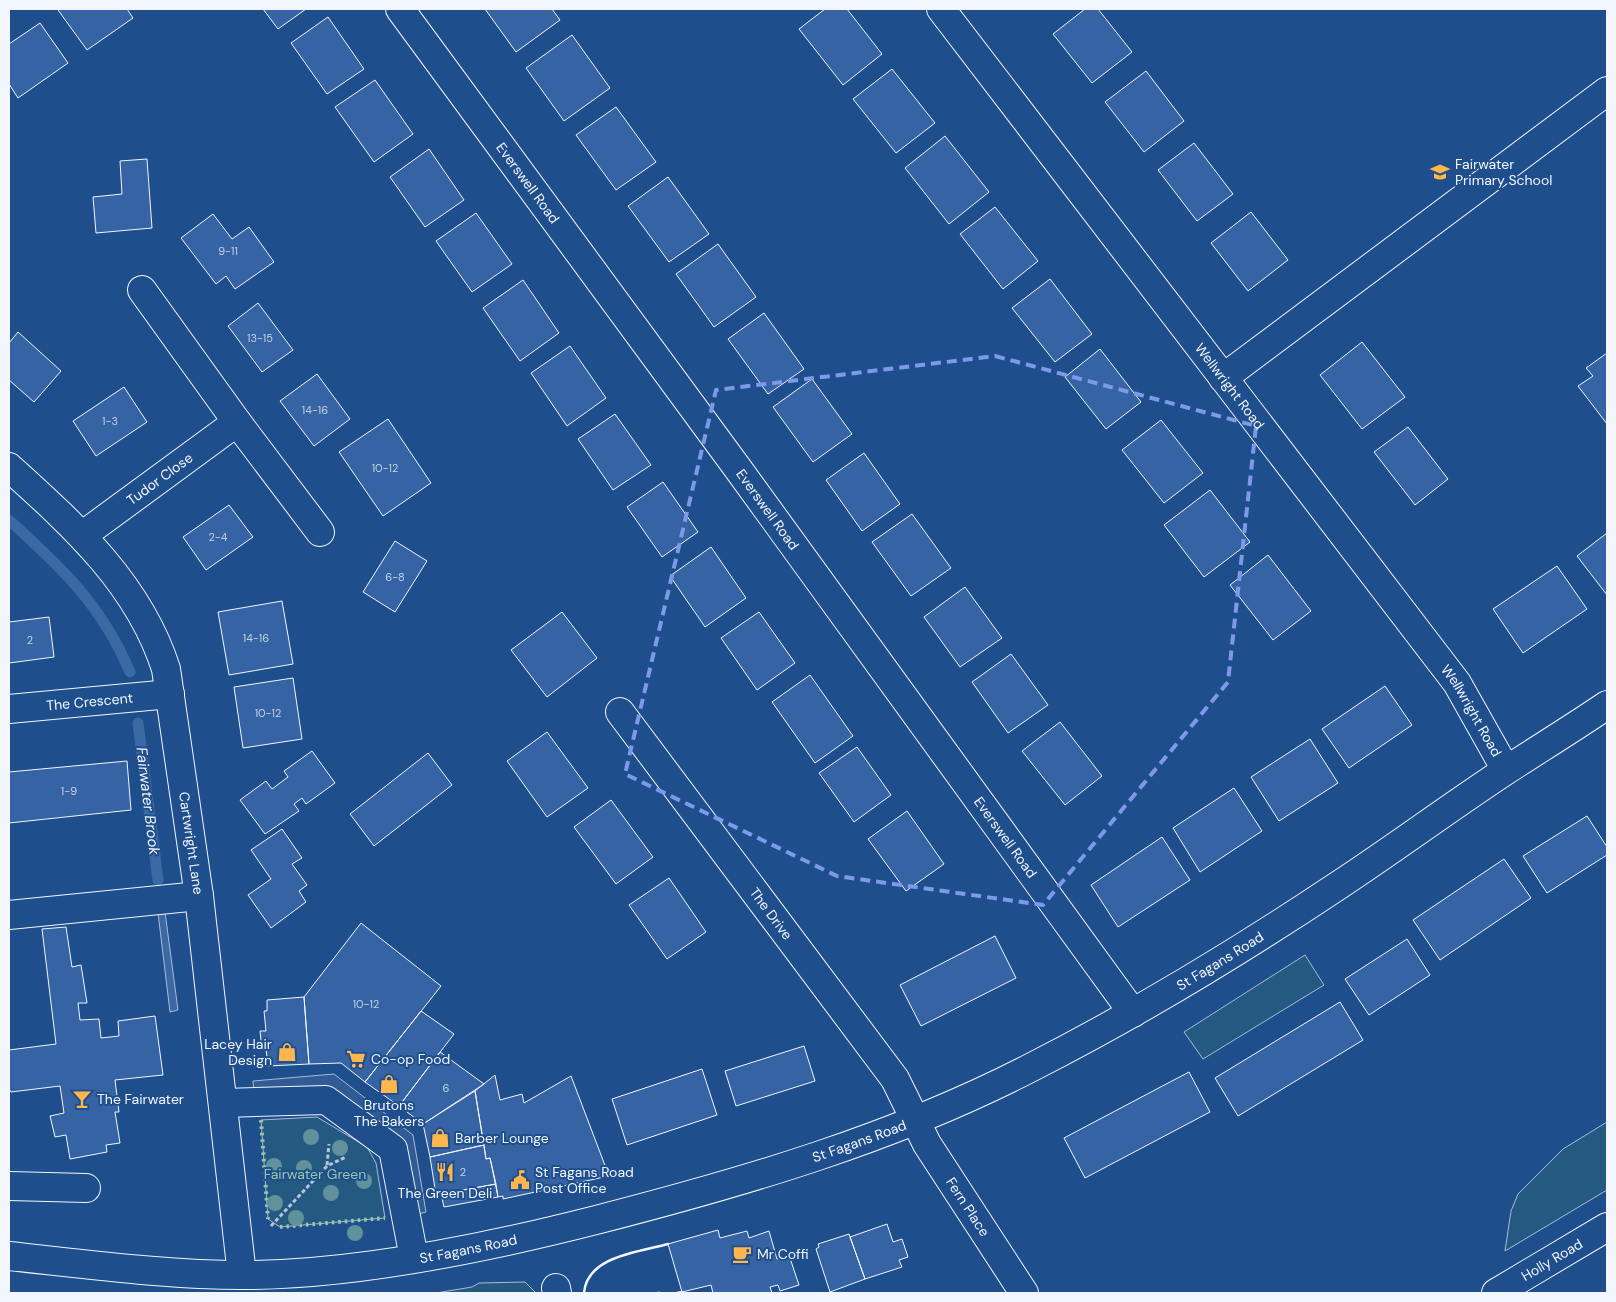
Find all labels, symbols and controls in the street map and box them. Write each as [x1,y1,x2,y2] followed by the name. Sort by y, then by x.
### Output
[492,139,564,227] street label: Everswell Road
[1455,155,1552,189] place label: Fairwater Primary School
[1429,161,1451,183] school or university icon: Fairwater Primary School
[218,244,238,258] house number: 9-11
[247,331,273,345] house number: 13-15
[1191,339,1269,433] street label: Wellwright Road
[302,403,328,417] house number: 14-16
[102,414,118,428] house number: 1-3
[123,449,196,509] street label: Tudor Close
[372,461,398,475] house number: 10-12
[732,465,803,554] street label: Everswell Road
[209,530,228,544] house number: 2-4
[385,570,405,584] house number: 6-8
[243,631,269,645] house number: 14-16
[27,633,33,647] house number: 2
[1437,661,1506,760] street label: Wellwright Road
[45,688,134,714] street label: The Crescent
[255,706,281,720] house number: 10-12
[131,746,165,856] water label: Fairwater Brook
[61,784,77,798] house number: 1-9
[175,790,208,896] street label: Cartwright Lane
[970,793,1041,881] street label: Everswell Road
[746,884,797,943] street label: The Drive
[1173,927,1267,994] street label: St Fagans Road
[353,997,379,1011] house number: 10-12
[204,1035,272,1069] place label: Lacey Hair Design
[276,1041,298,1063] shop icon: Lacey Hair Design
[345,1048,367,1070] supermarket icon: Co-op Food
[371,1050,450,1068] place label: Co-op Food
[378,1073,400,1095] shop icon: Brutons The Bakers
[443,1081,450,1095] house number: 6
[71,1088,93,1110] bar icon: The Fairwater
[97,1090,184,1108] place label: The Fairwater
[354,1096,424,1130] place label: Brutons The Bakers
[810,1116,909,1166] street label: St Fagans Road
[429,1127,451,1149] shop icon: Barber Lounge
[455,1129,549,1147] place label: Barber Lounge
[434,1161,456,1183] restaurant icon: The Green Deli
[535,1163,634,1197] place label: St Fagans Road Post Office
[264,1165,366,1183] park label: Fairwater Green
[460,1165,466,1179] house number: 2
[509,1169,531,1191] public building icon: St Fagans Road Post Office
[942,1174,994,1240] street label: Fern Place
[398,1184,492,1202] place label: The Green Deli
[418,1230,519,1267] street label: St Fagans Road
[1518,1235,1586,1285] street label: Holly Road
[731,1243,753,1265] cafe icon: Mr Coffi
[757,1245,809,1263] place label: Mr Coffi

